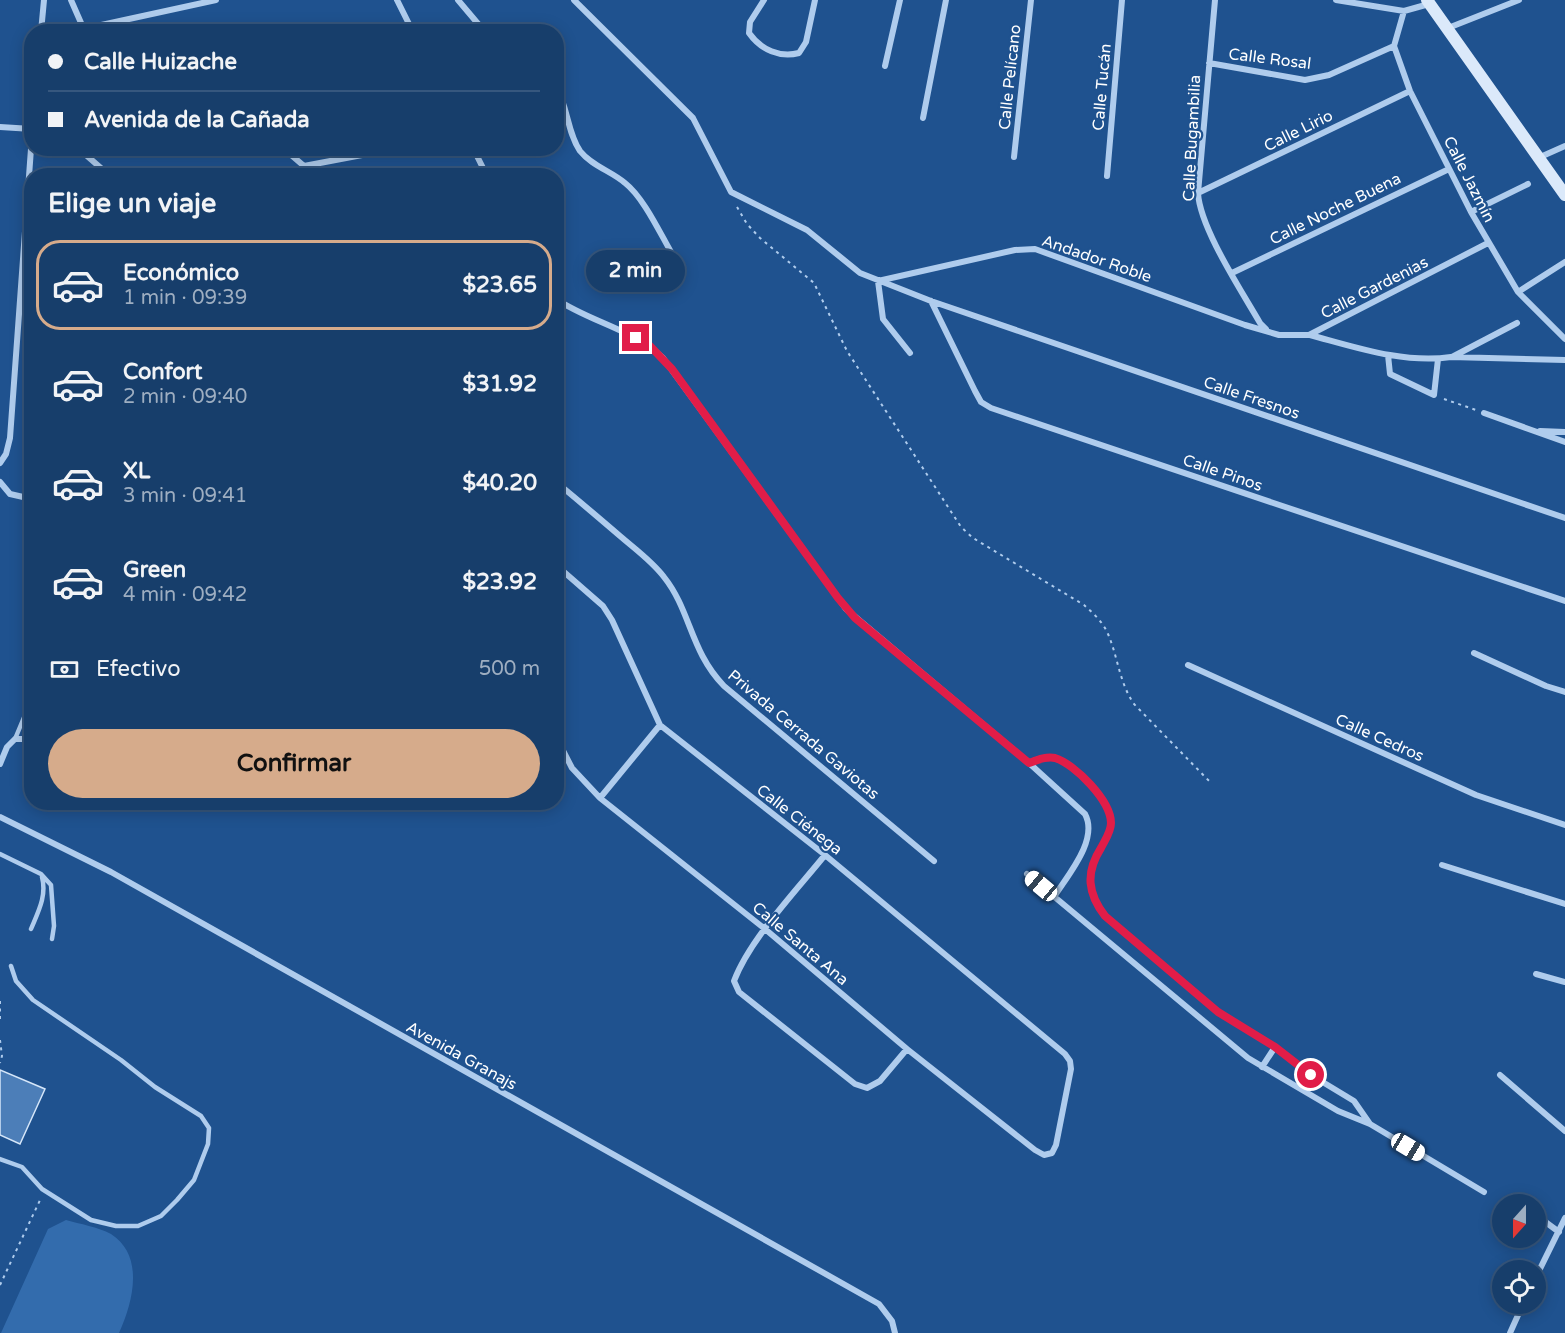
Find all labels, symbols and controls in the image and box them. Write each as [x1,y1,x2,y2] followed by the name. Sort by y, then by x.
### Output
[995,23,1025,131] street label: Calle Pelícano
[1088,43,1116,131] street label: Calle Tucán
[1227,44,1312,74] street label: Calle Rosal
[84,49,237,75] text: Calle Huizache
[1179,74,1205,202] street label: Calle Bugambilia
[1261,106,1336,156] street label: Calle Lirio
[84,107,310,133] text: Avenida de la Cañada
[1439,133,1499,226] street label: Calle Jazmín
[1266,168,1404,249] street label: Calle Noche Buena
[48,187,216,220] text: Elige un viaje
[1039,231,1154,287] street label: Andador Roble
[586,251,686,293] callout: 2 min
[1317,252,1431,324] street label: Calle Gardenias
[51,258,105,312] icon: car
[609,259,662,283] text: 2 min
[123,260,239,286] text: Económico
[462,272,537,298] text: $23.65
[123,286,247,310] text: 1 min · 09:39
[622,324,649,351] route end
[51,357,105,411] icon: car
[123,359,202,385] text: Confort
[462,371,537,397] text: $31.92
[1201,372,1302,424] street label: Calle Fresnos
[123,385,247,409] text: 2 min · 09:40
[1180,450,1265,496] street label: Calle Pinos
[51,456,105,510] icon: car
[123,458,150,484] text: XL
[462,470,537,496] text: $40.20
[123,484,247,508] text: 3 min · 09:41
[51,555,105,609] icon: car
[123,557,186,583] text: Green
[462,569,537,595] text: $23.92
[123,583,247,607] text: 4 min · 09:42
[48,653,81,686] icon: cash
[96,656,181,682] text: Efectivo
[479,657,540,681] text: 500 m
[724,666,883,804] street label: Privada Cerrada Gaviotas
[1332,710,1427,766] street label: Calle Cedros
[48,729,540,798] button: Confirmar
[753,780,846,859] street label: Calle Ciénega
[1021,868,1061,904] car
[748,898,853,990] street label: Calle Santa Ana
[403,1017,520,1095] street label: Avenida Granajs
[1297,1061,1324,1088] route start
[1388,1130,1428,1164] car
[1492,1194,1546,1248] north arrow
[1492,1194,1546,1314] map controls
[1492,1260,1546,1314] button: locate

